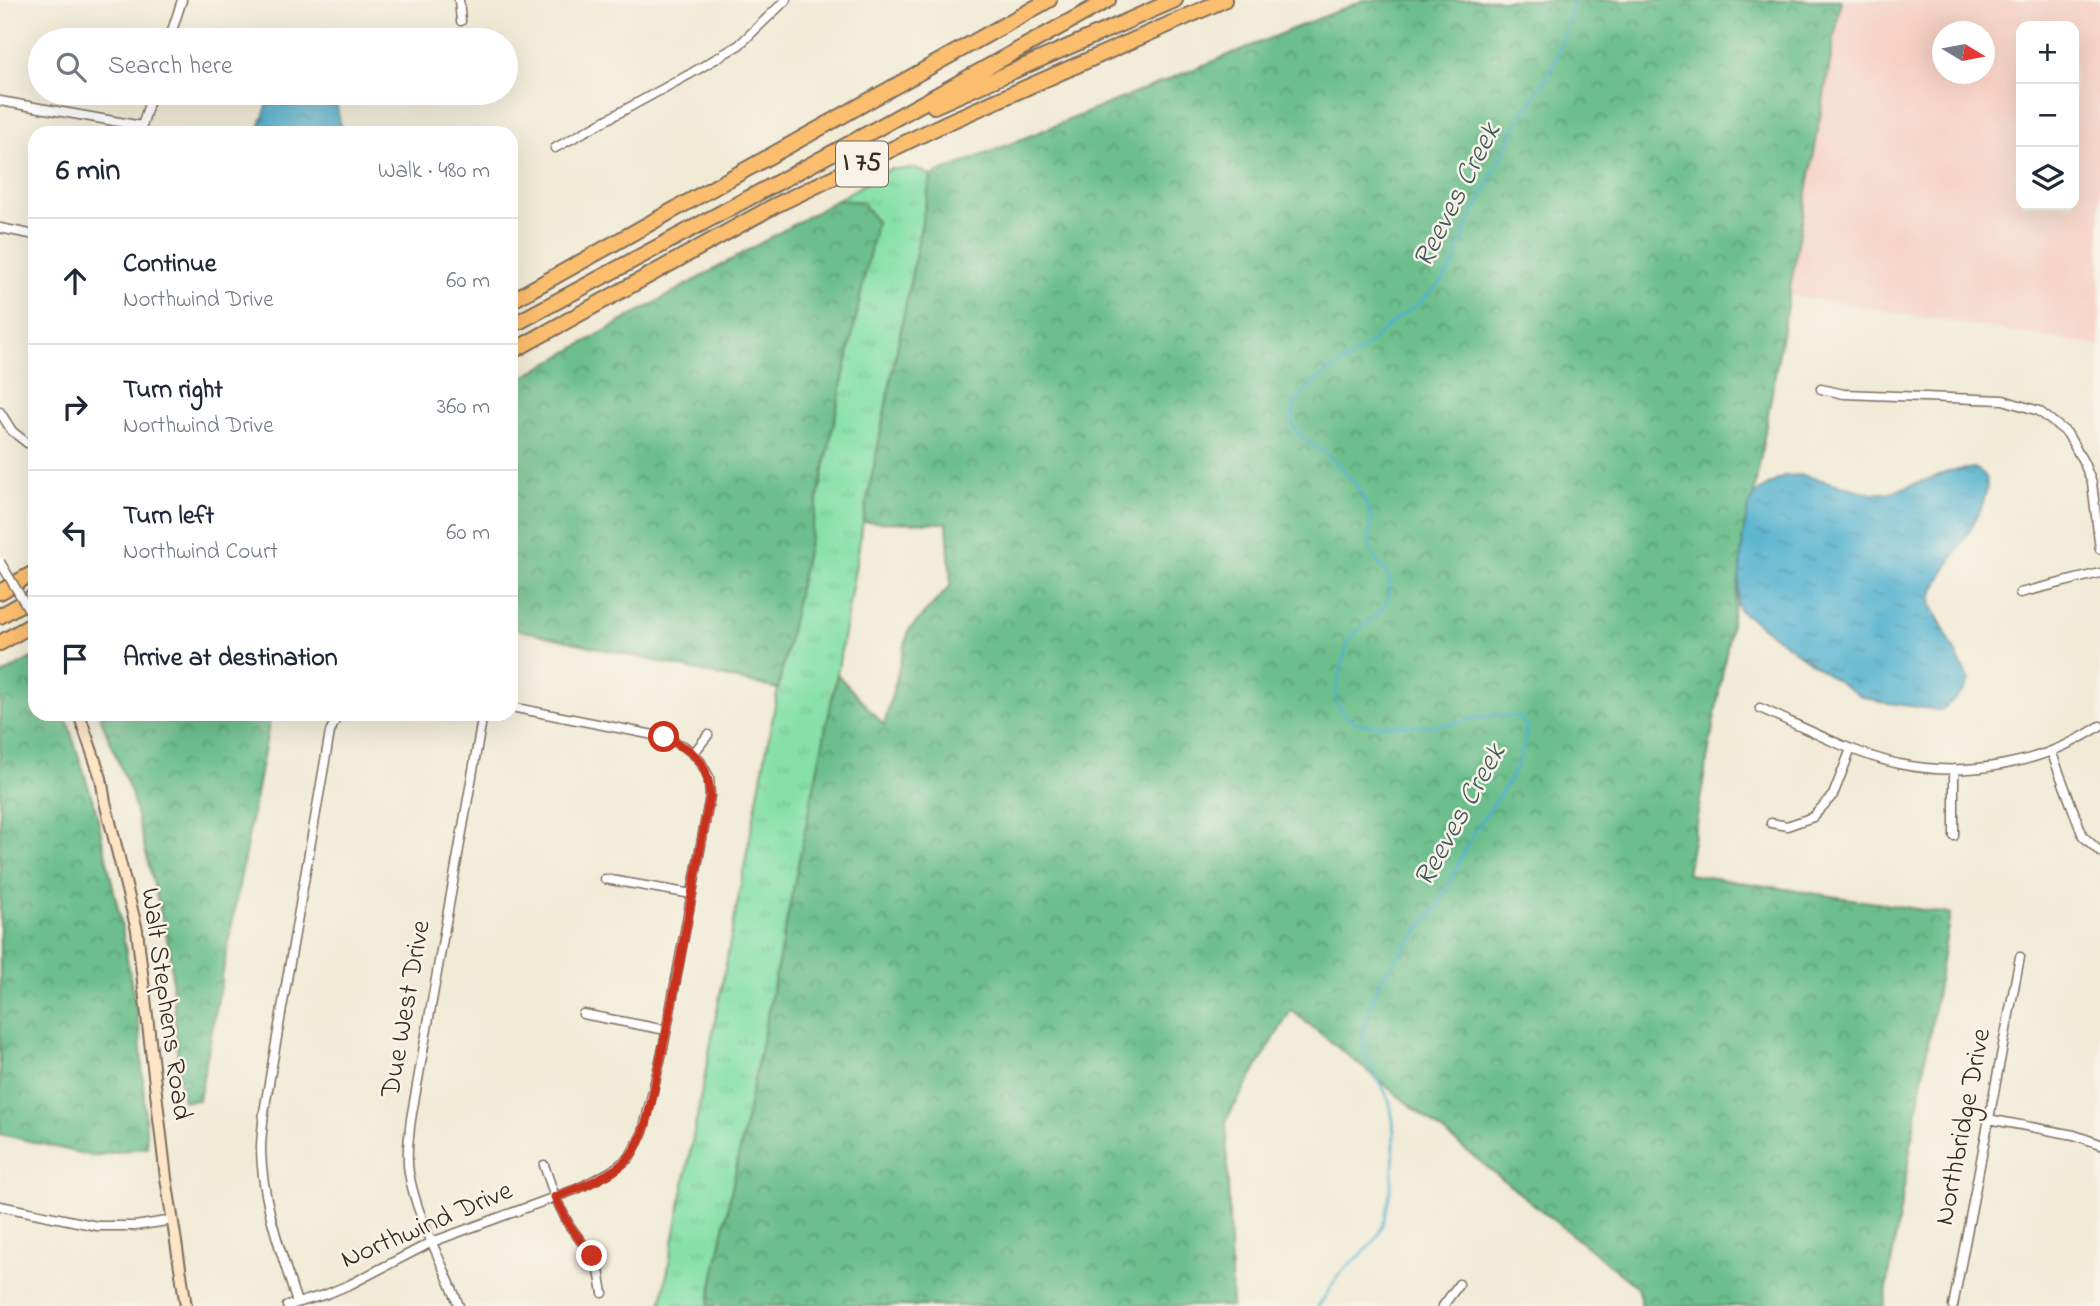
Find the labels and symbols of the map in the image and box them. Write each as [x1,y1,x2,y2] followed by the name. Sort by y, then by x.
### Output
[1932,21,1995,84] north arrow
[1403,114,1514,276] water label: Reeves Creek
[836,141,888,186] road number: I 75
[648,721,679,752] route start
[1403,735,1519,896] water label: Reeves Creek
[128,885,202,1123] street label: Walt Stephens Road
[371,917,443,1102] street label: Due West Drive
[1925,1025,2003,1229] street label: Northbridge Drive
[335,1171,520,1281] street label: Northwind Drive
[576,1240,607,1271] route end

